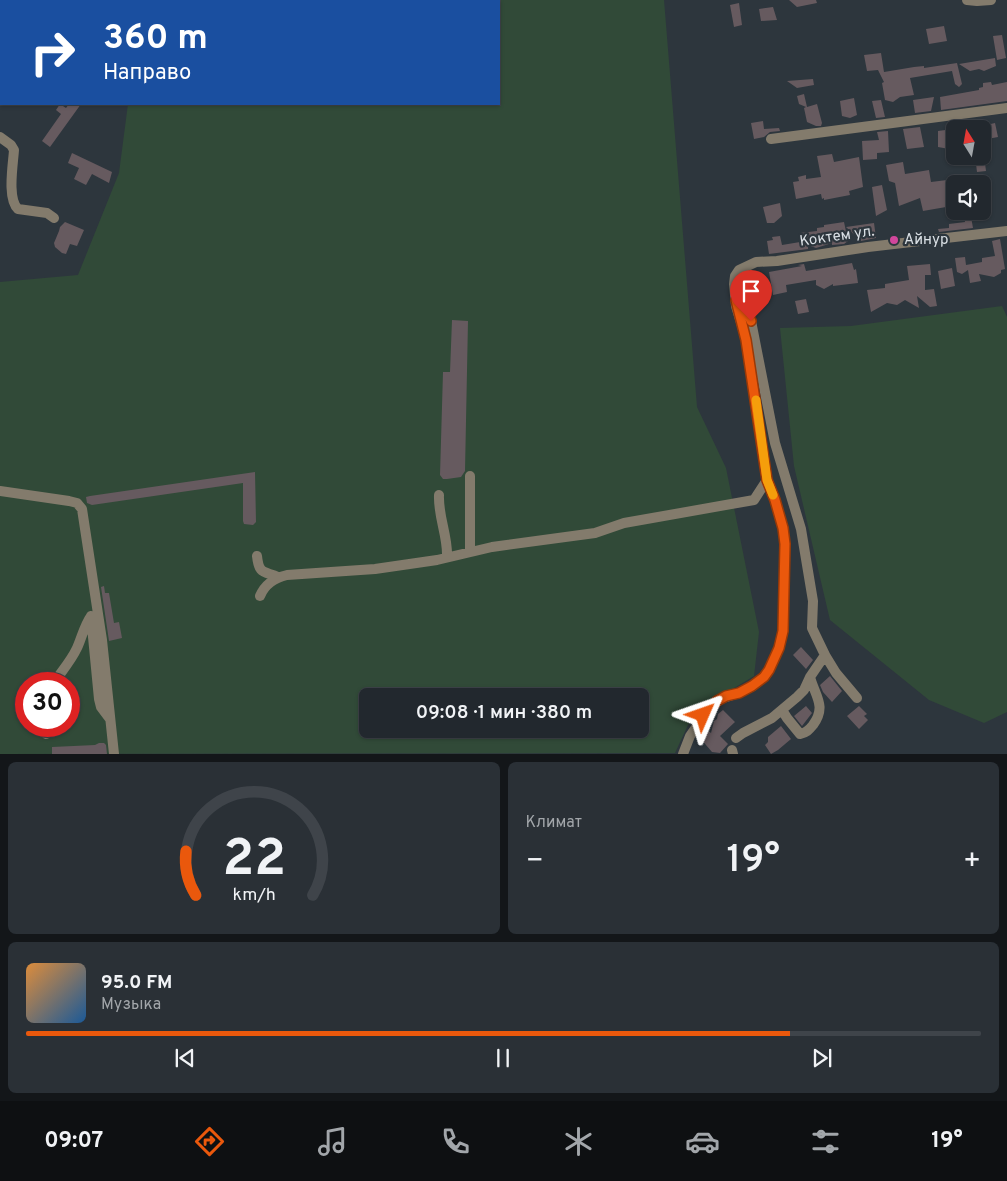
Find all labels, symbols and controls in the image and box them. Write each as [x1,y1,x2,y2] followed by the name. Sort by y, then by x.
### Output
[103,17,208,61] text: 360 m
[20,20,85,85] icon: right
[103,60,191,87] text: Направо
[946,120,991,165] north arrow
[946,120,991,220] map controls
[946,175,991,220] button: sound
[798,222,876,252] street label: Коктем ул.
[904,231,949,250] place label: Айнур
[888,234,900,246] marker: Айнур
[730,270,772,321] pin
[737,277,765,305] icon: arrive
[15,672,80,737] speed limit sign: 30
[676,688,728,740] position arrow
[416,701,592,725] text: 09:08 · 1 мин · 380 m
[526,813,582,833] text: Климат
[222,828,286,894] text: 22
[726,837,780,886] text: 19°
[526,844,544,880] text: −
[963,844,981,880] text: +
[232,884,275,907] text: km/h
[101,971,172,995] text: 95.0 FM
[101,995,161,1015] text: Музыка
[171,1044,199,1072] icon: previous
[489,1044,517,1072] icon: pause
[808,1044,836,1072] icon: next
[192,1124,227,1159] icon: directions
[315,1124,350,1159] icon: music
[438,1124,473,1159] icon: phone
[561,1124,596,1159] icon: climate
[685,1124,720,1159] icon: car
[808,1124,843,1159] icon: filters
[44,1128,103,1155] text: 09:07
[931,1128,963,1155] text: 19°

